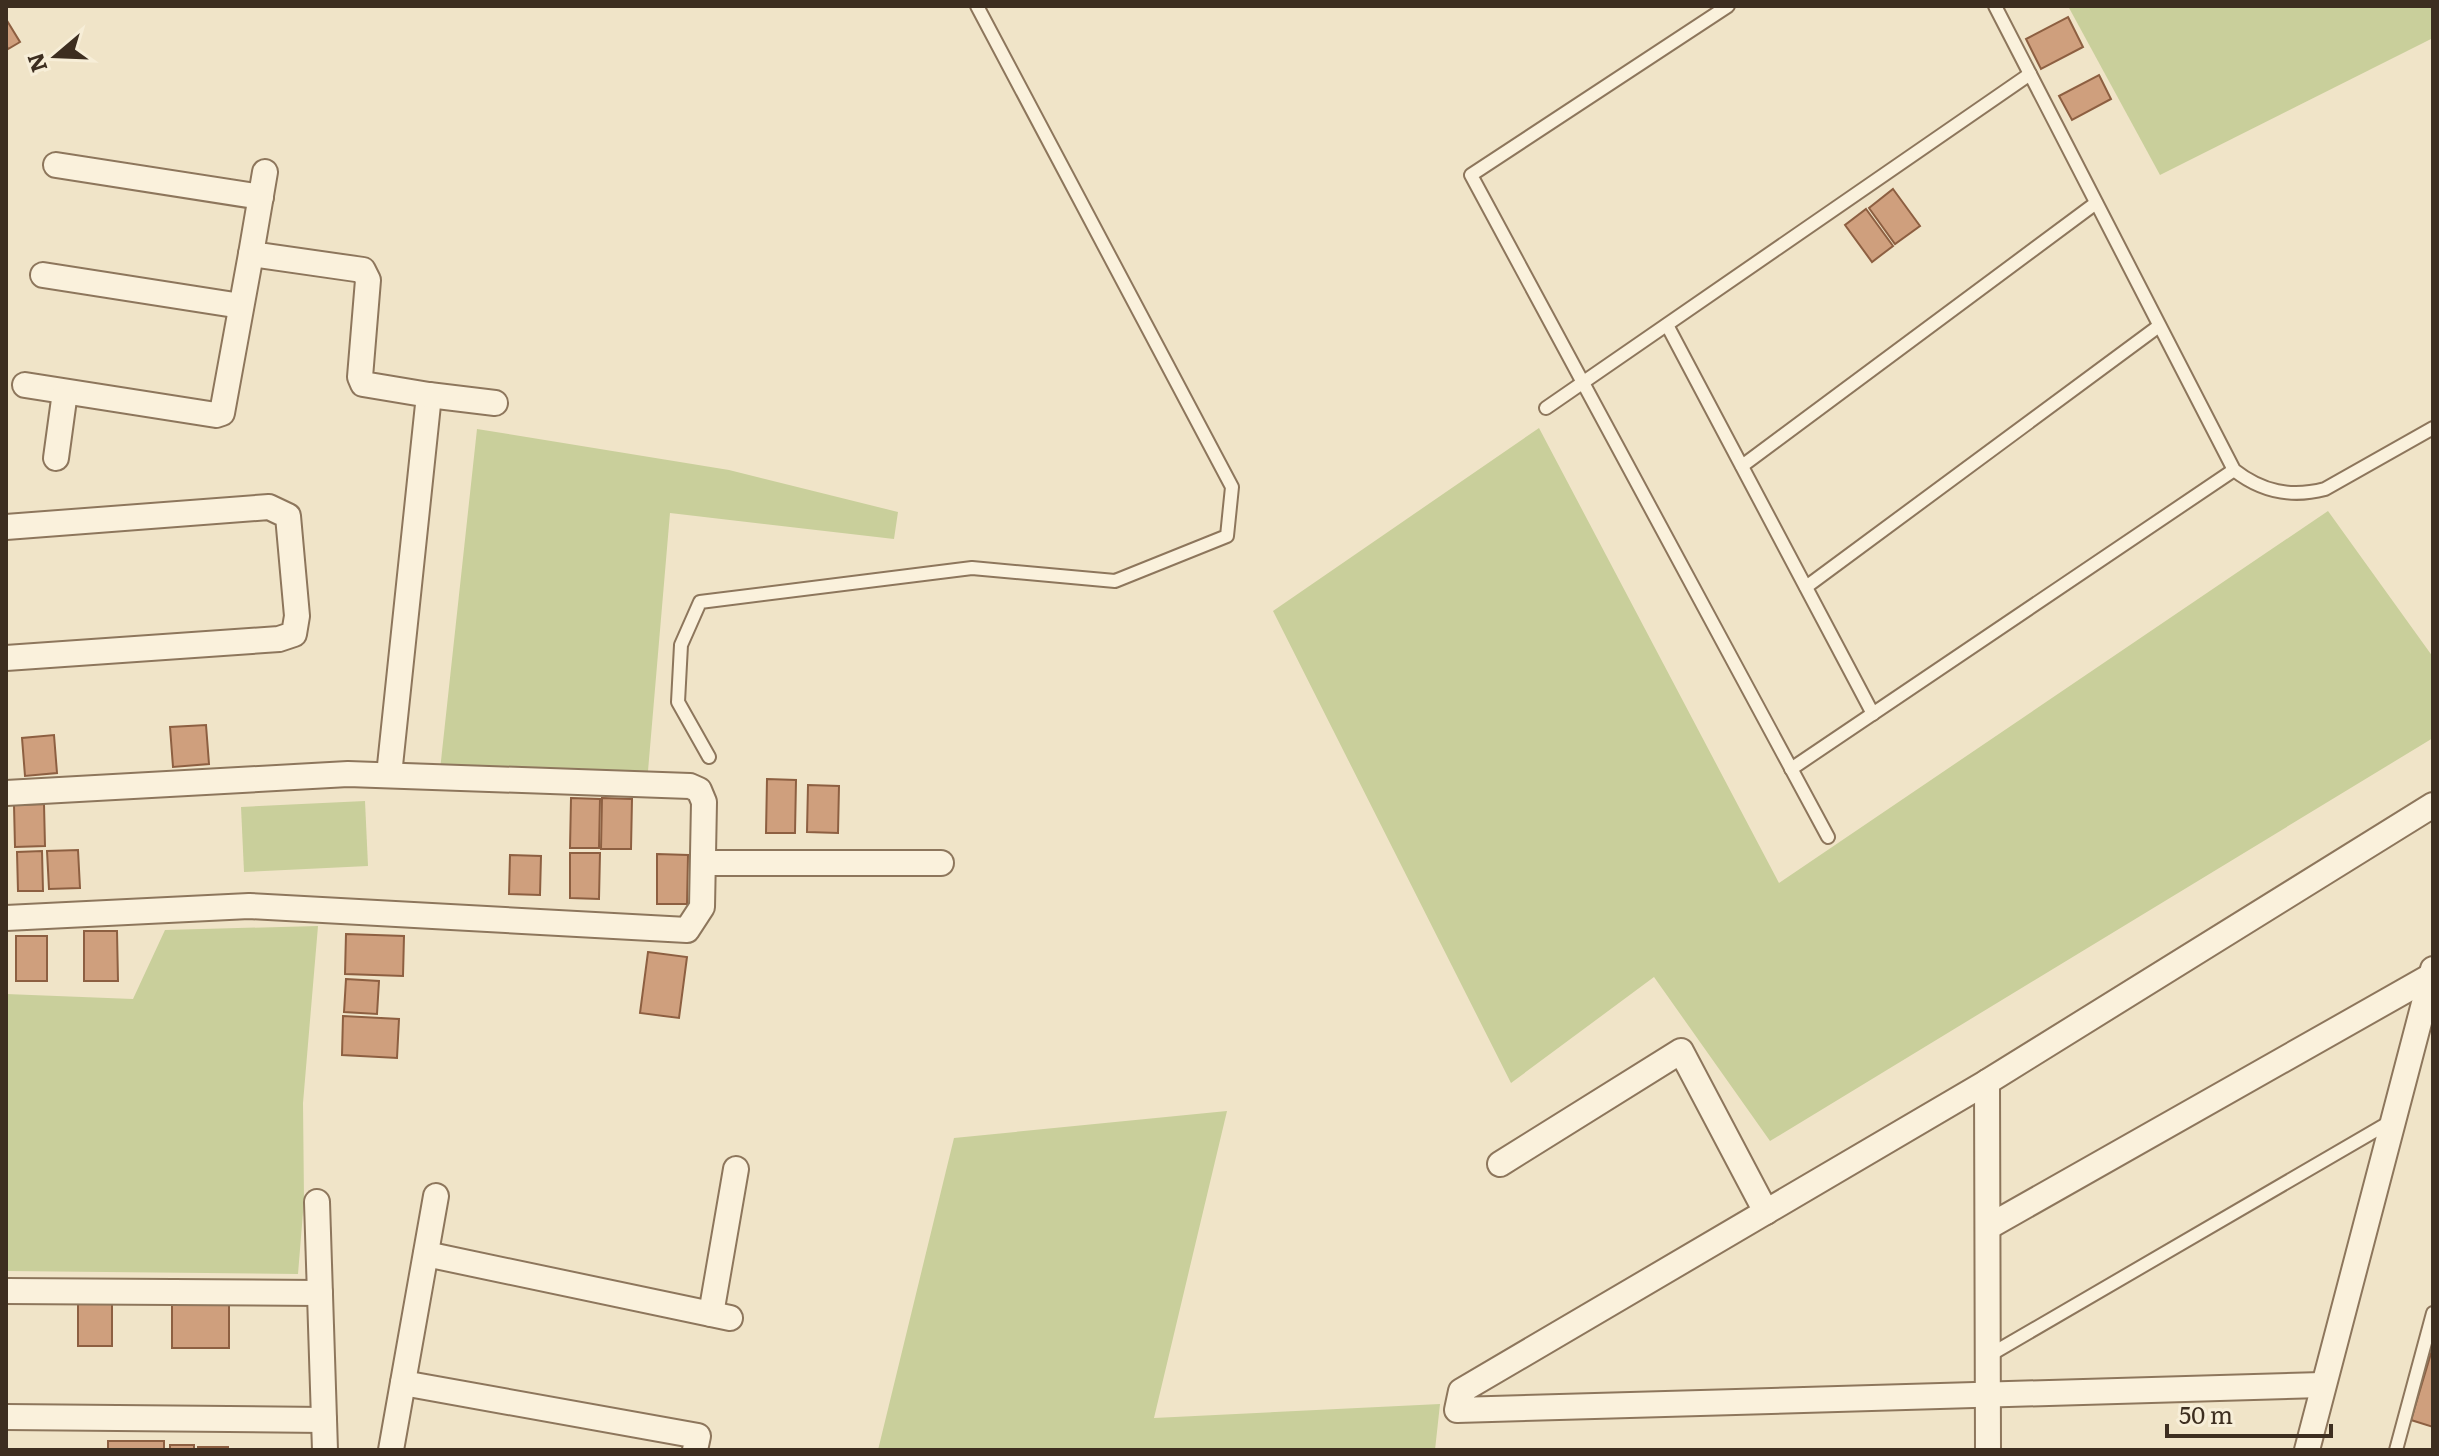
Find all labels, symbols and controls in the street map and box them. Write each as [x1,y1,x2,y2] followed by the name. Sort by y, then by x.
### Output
[16,16,96,96] north arrow
[17,49,54,77] text: N
[2167,1388,2331,1438] scale bar
[2179,1396,2233,1431] text: 50 m

